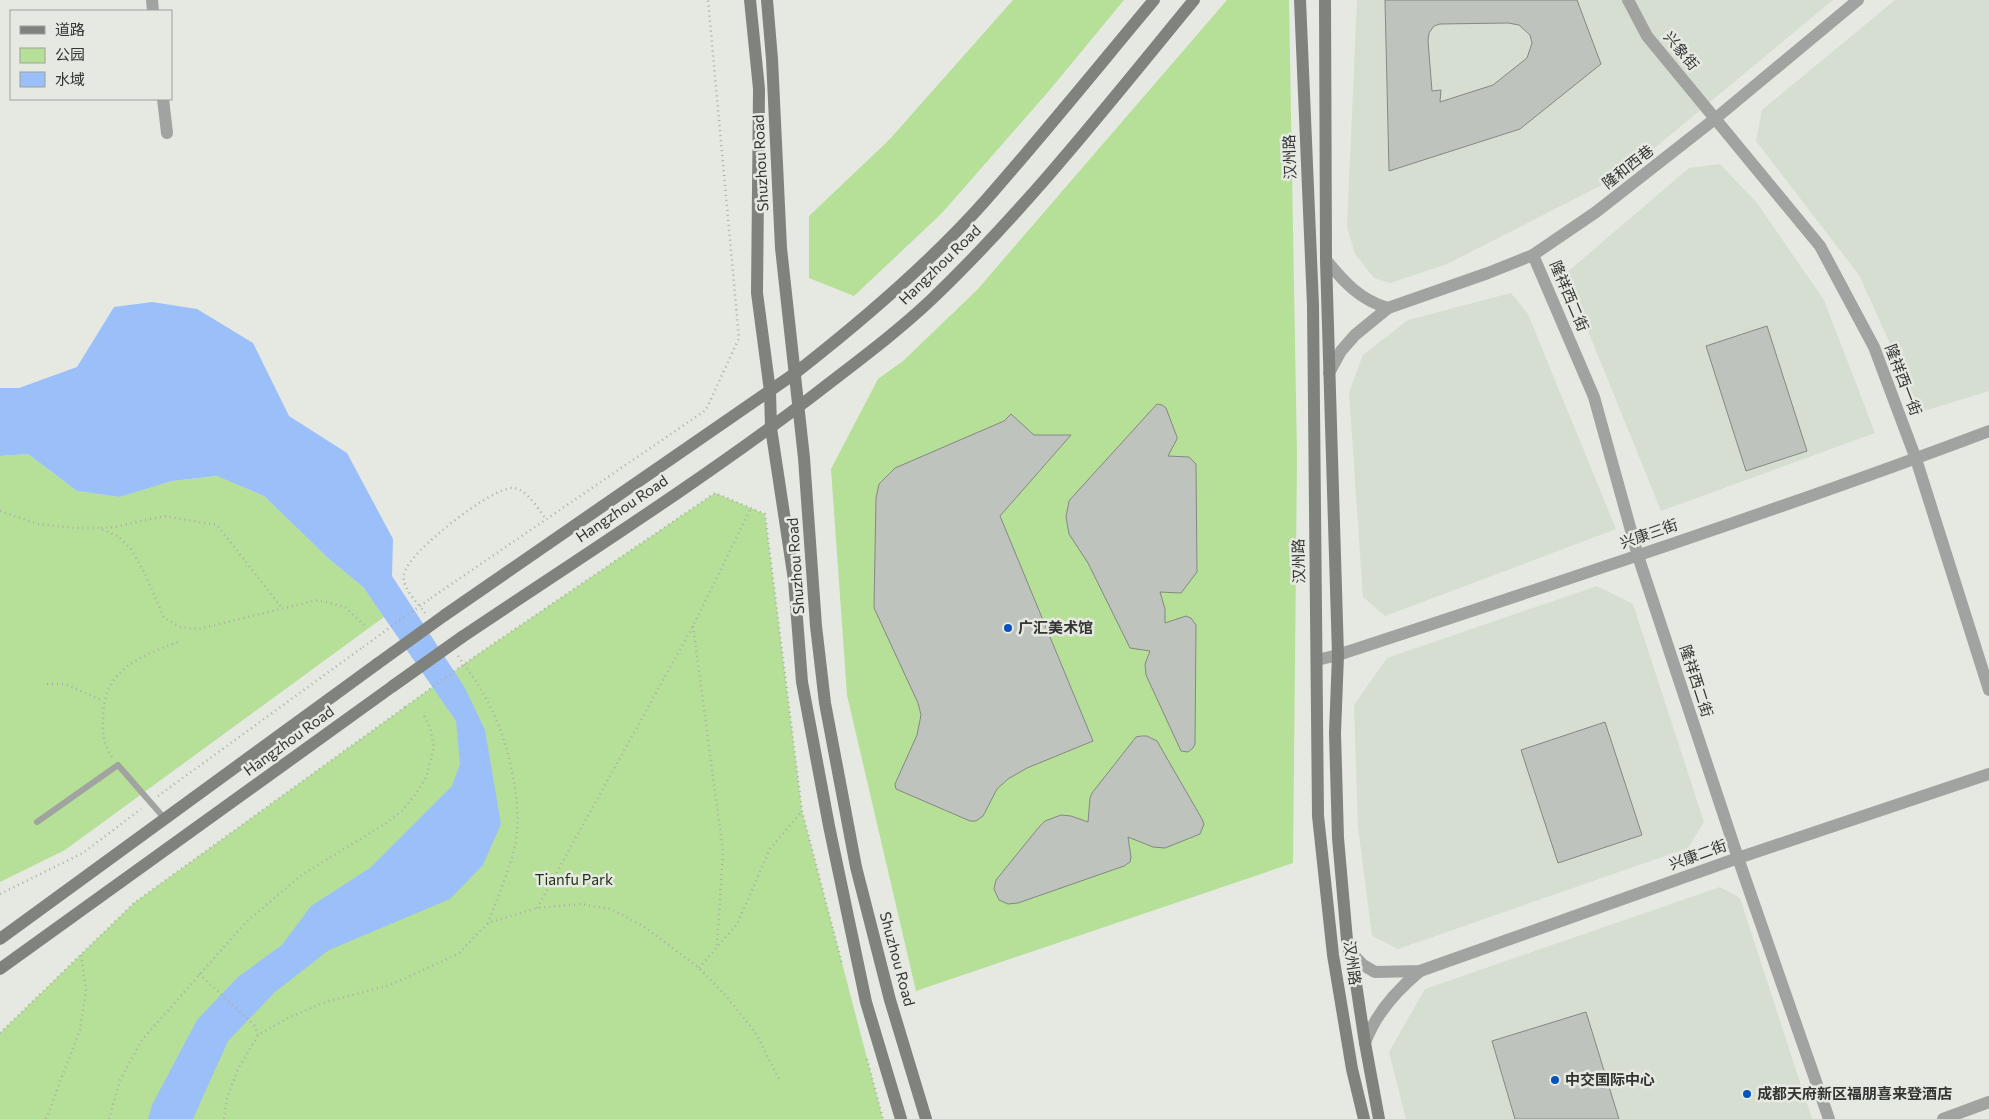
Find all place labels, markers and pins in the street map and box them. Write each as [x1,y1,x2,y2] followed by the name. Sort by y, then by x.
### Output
[1018,618,1093,636] place label: 广汇美术馆
[1002,622,1014,634] marker: 广汇美术馆
[1565,1070,1655,1088] place label: 中交国际中心
[1549,1074,1561,1086] marker: 中交国际中心
[1757,1084,1952,1102] place label: 成都天府新区福朋喜来登酒店
[1741,1088,1753,1100] marker: 成都天府新区福朋喜来登酒店

